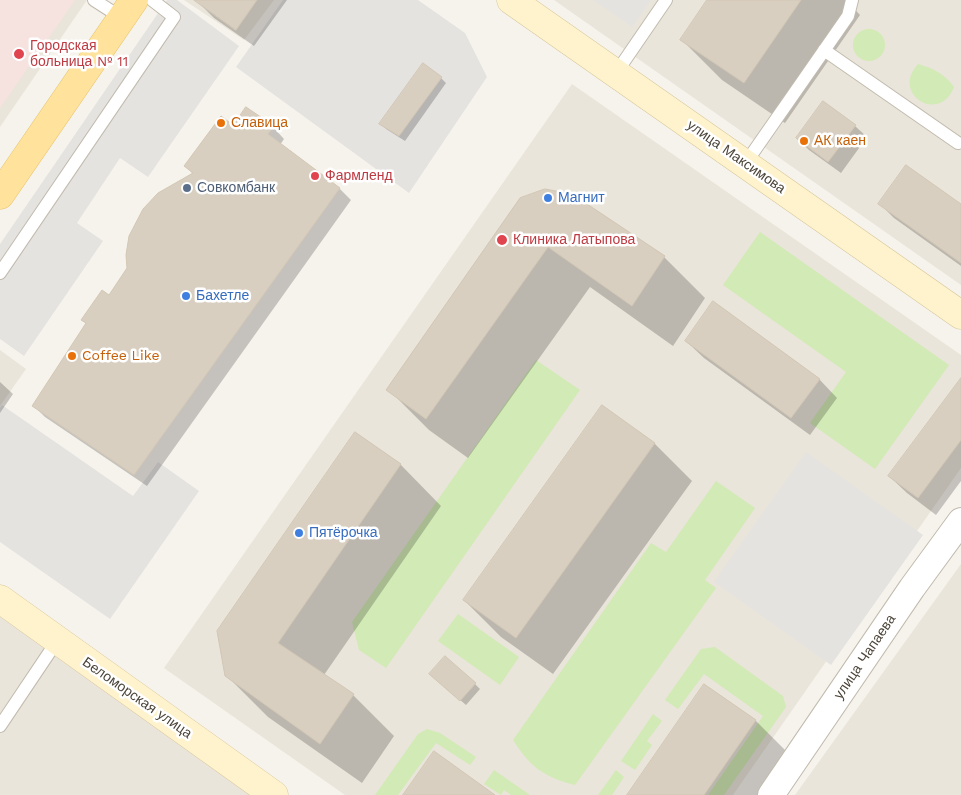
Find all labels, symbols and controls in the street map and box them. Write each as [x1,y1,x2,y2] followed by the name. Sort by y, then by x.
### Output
[30,38,128,70] place label: Городская больница № 11
[12,47,26,61] marker: Городская больница № 11
[231,115,288,131] place label: Славица
[215,117,227,129] marker: Славица
[683,117,789,197] street label: улица Максимова
[814,133,866,149] place label: АК каен
[798,135,810,147] marker: АК каен
[325,168,393,184] place label: Фармленд
[309,170,321,182] marker: Фармленд
[197,180,275,196] place label: Совкомбанк
[181,182,193,194] marker: Совкомбанк
[558,190,605,206] place label: Магнит
[542,192,554,204] marker: Магнит
[513,232,635,248] place label: Клиника Латыпова
[495,233,509,247] marker: Клиника Латыпова
[196,288,249,304] place label: Бахетле
[180,290,192,302] marker: Бахетле
[82,348,159,364] place label: Coffee Like
[66,350,78,362] marker: Coffee Like
[309,525,378,541] place label: Пятёрочка
[293,527,305,539] marker: Пятёрочка
[830,611,900,703] street label: улица Чапаева
[79,654,195,742] street label: Беломорская улица

